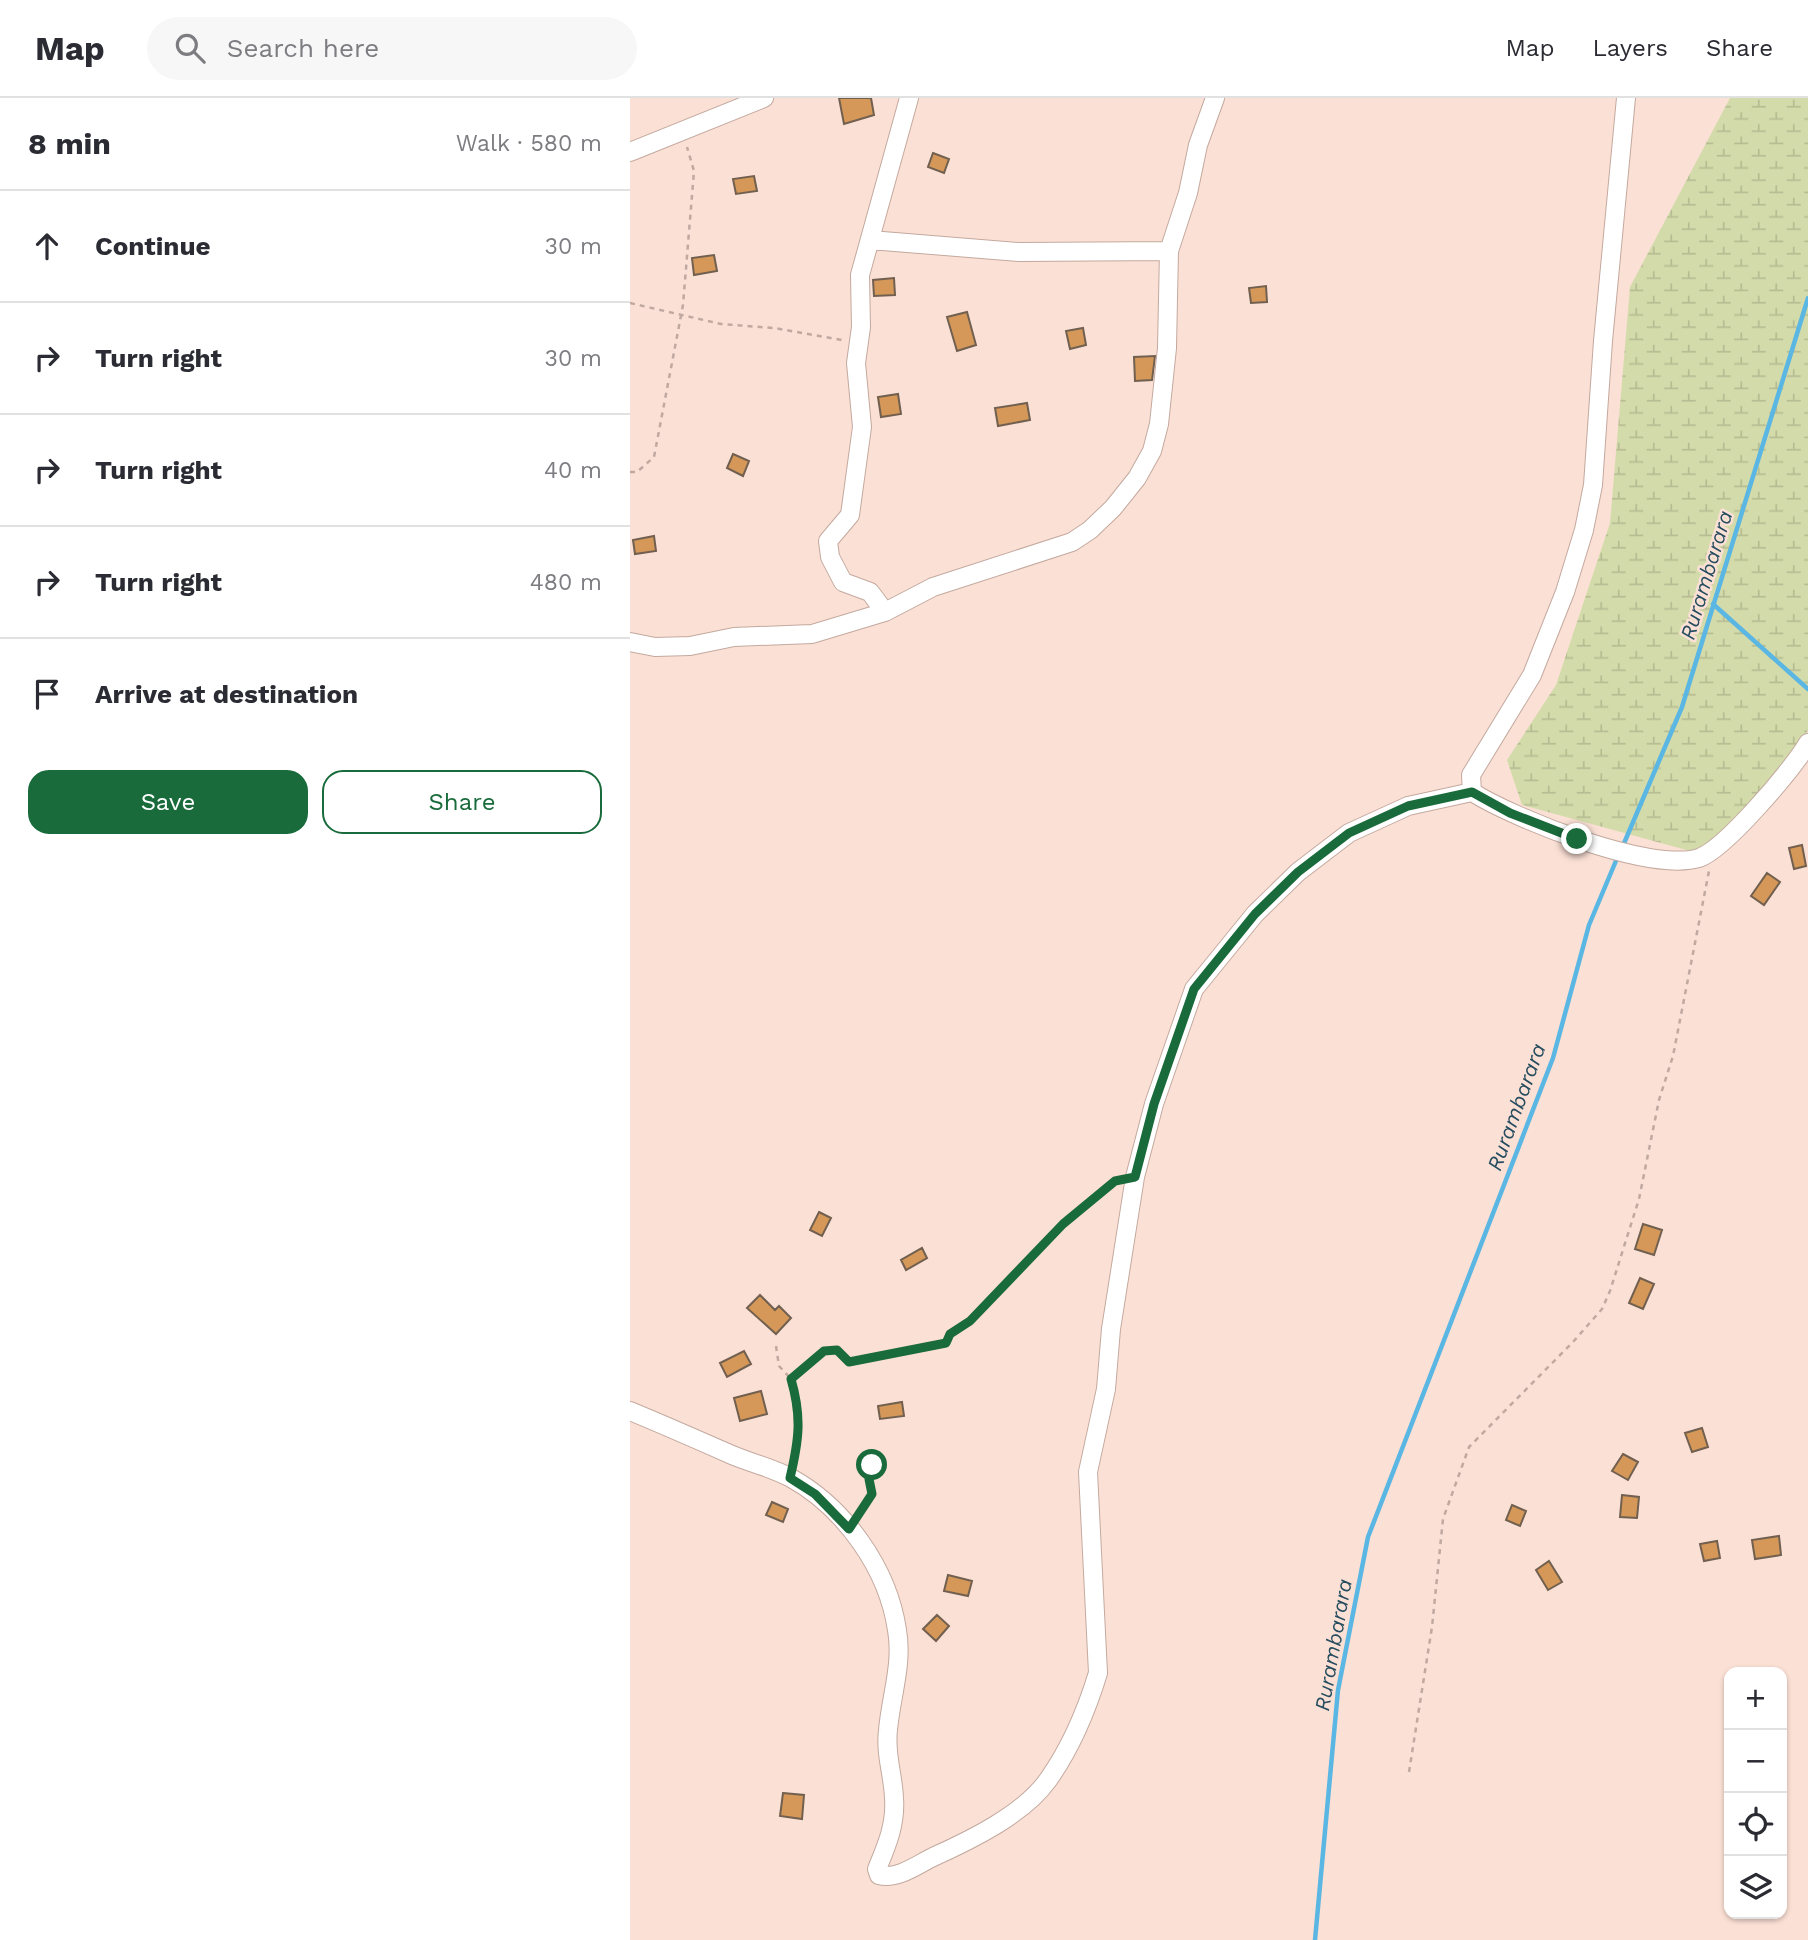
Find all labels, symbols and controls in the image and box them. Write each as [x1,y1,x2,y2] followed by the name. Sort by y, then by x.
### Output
[147,17,637,80] search box
[35,29,105,68] text: Map
[171,29,209,67] icon: search
[227,33,379,63] text: Search here
[1506,34,1554,62] text: Map
[1592,34,1668,62] text: Layers
[1706,34,1773,62] text: Share
[28,126,111,161] text: 8 min
[456,130,602,157] text: Walk · 580 m
[28,227,66,265] icon: ahead
[95,231,211,261] text: Continue
[545,233,602,260] text: 30 m
[28,339,66,377] icon: right
[95,343,222,373] text: Turn right
[545,345,602,372] text: 30 m
[28,451,66,489] icon: right
[95,455,222,485] text: Turn right
[544,457,602,484] text: 40 m
[1675,507,1737,642] water label: Rurambarara
[28,563,66,601] icon: right
[95,567,222,597] text: Turn right
[530,569,602,596] text: 480 m
[28,675,66,713] icon: arrive
[95,679,358,709] text: Arrive at destination
[28,770,308,834] button: Save
[322,770,602,834] button: Share
[1561,823,1592,854] route end
[1481,1040,1551,1174] water label: Rurambarara
[856,1449,887,1480] route start
[1309,1577,1357,1713] water label: Rurambarara
[1724,1667,1787,1919] map controls
[1724,1667,1787,1730] button: +
[1724,1730,1787,1793] button: −
[1724,1793,1787,1856] button: locate
[1724,1856,1787,1919] button: layers

